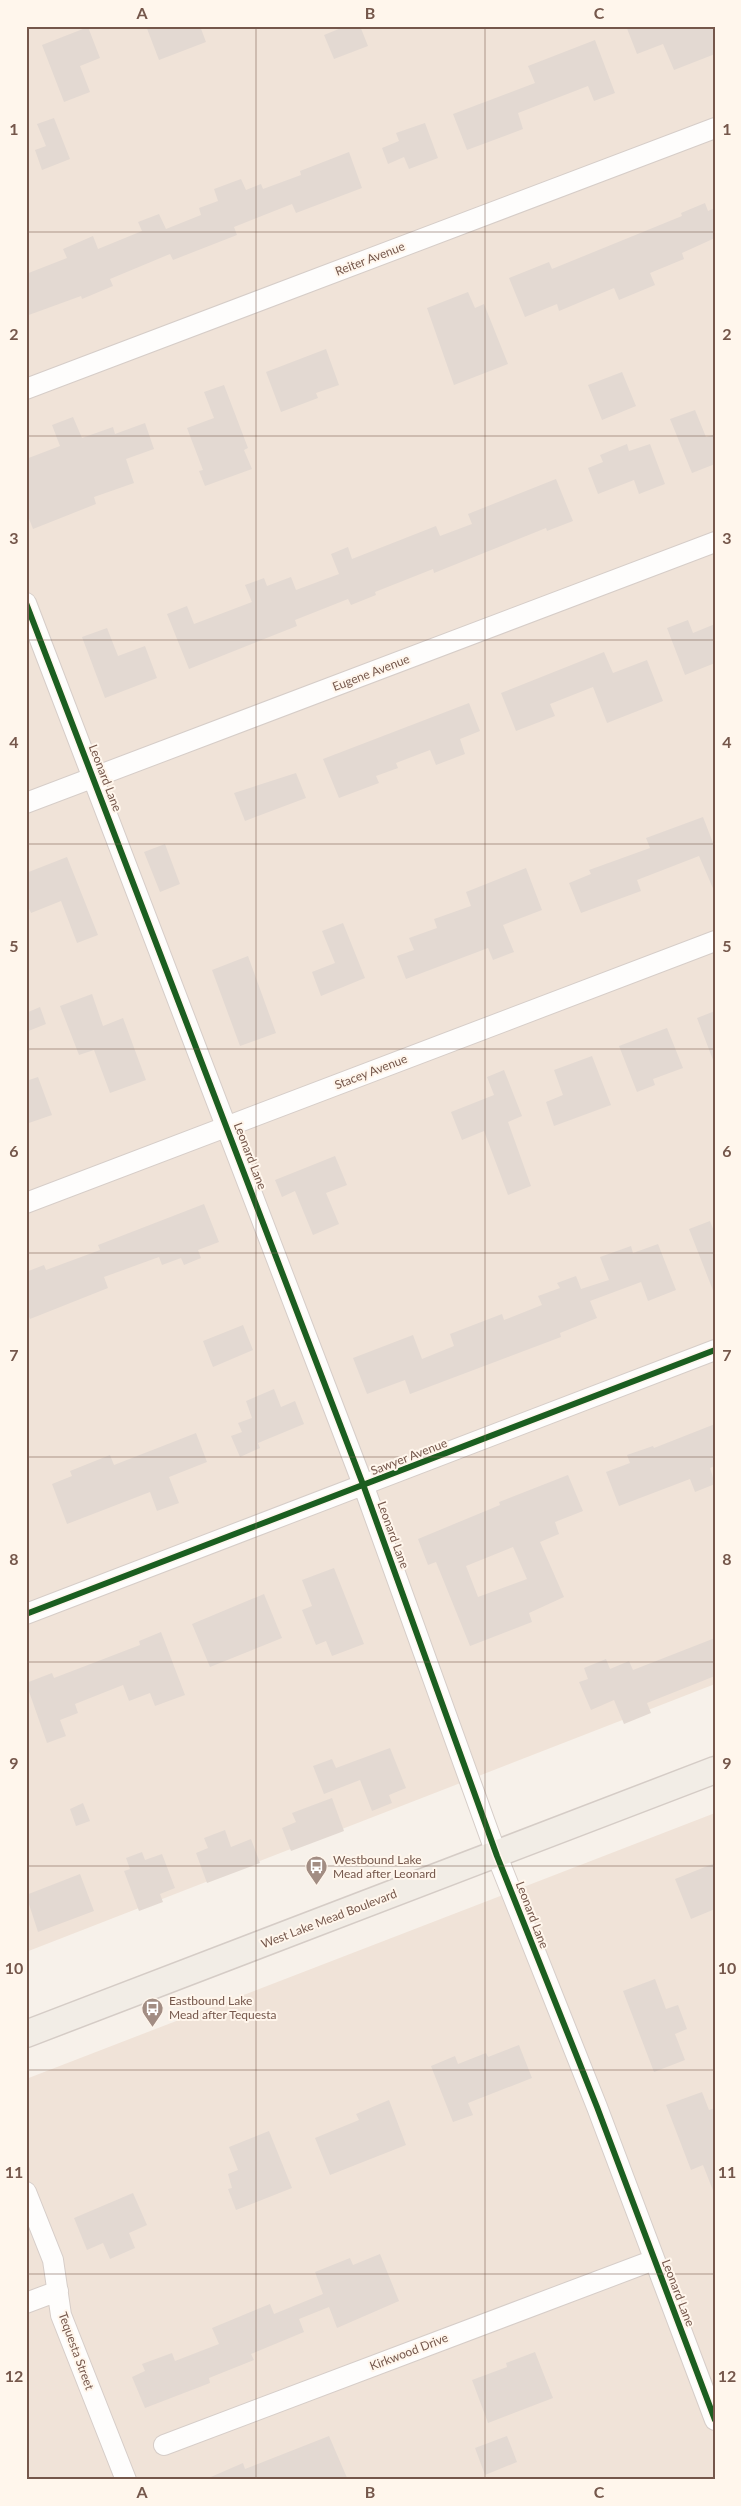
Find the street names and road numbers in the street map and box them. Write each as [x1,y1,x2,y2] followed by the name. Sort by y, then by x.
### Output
[333,238,407,279] street label: Reiter Avenue
[330,651,411,694] street label: Eugene Avenue
[86,742,125,813] street label: Leonard Lane
[332,1051,409,1092] street label: Stacey Avenue
[231,1120,270,1191] street label: Leonard Lane
[368,1435,449,1478] street label: Sawyer Avenue
[374,1499,413,1571] street label: Leonard Lane
[513,1879,552,1950] street label: Leonard Lane
[259,1886,399,1951] street label: West Lake Mead Boulevard
[659,2257,698,2328] street label: Leonard Lane
[55,2310,98,2392] street label: Tequesta Street
[368,2330,450,2373] street label: Kirkwood Drive

